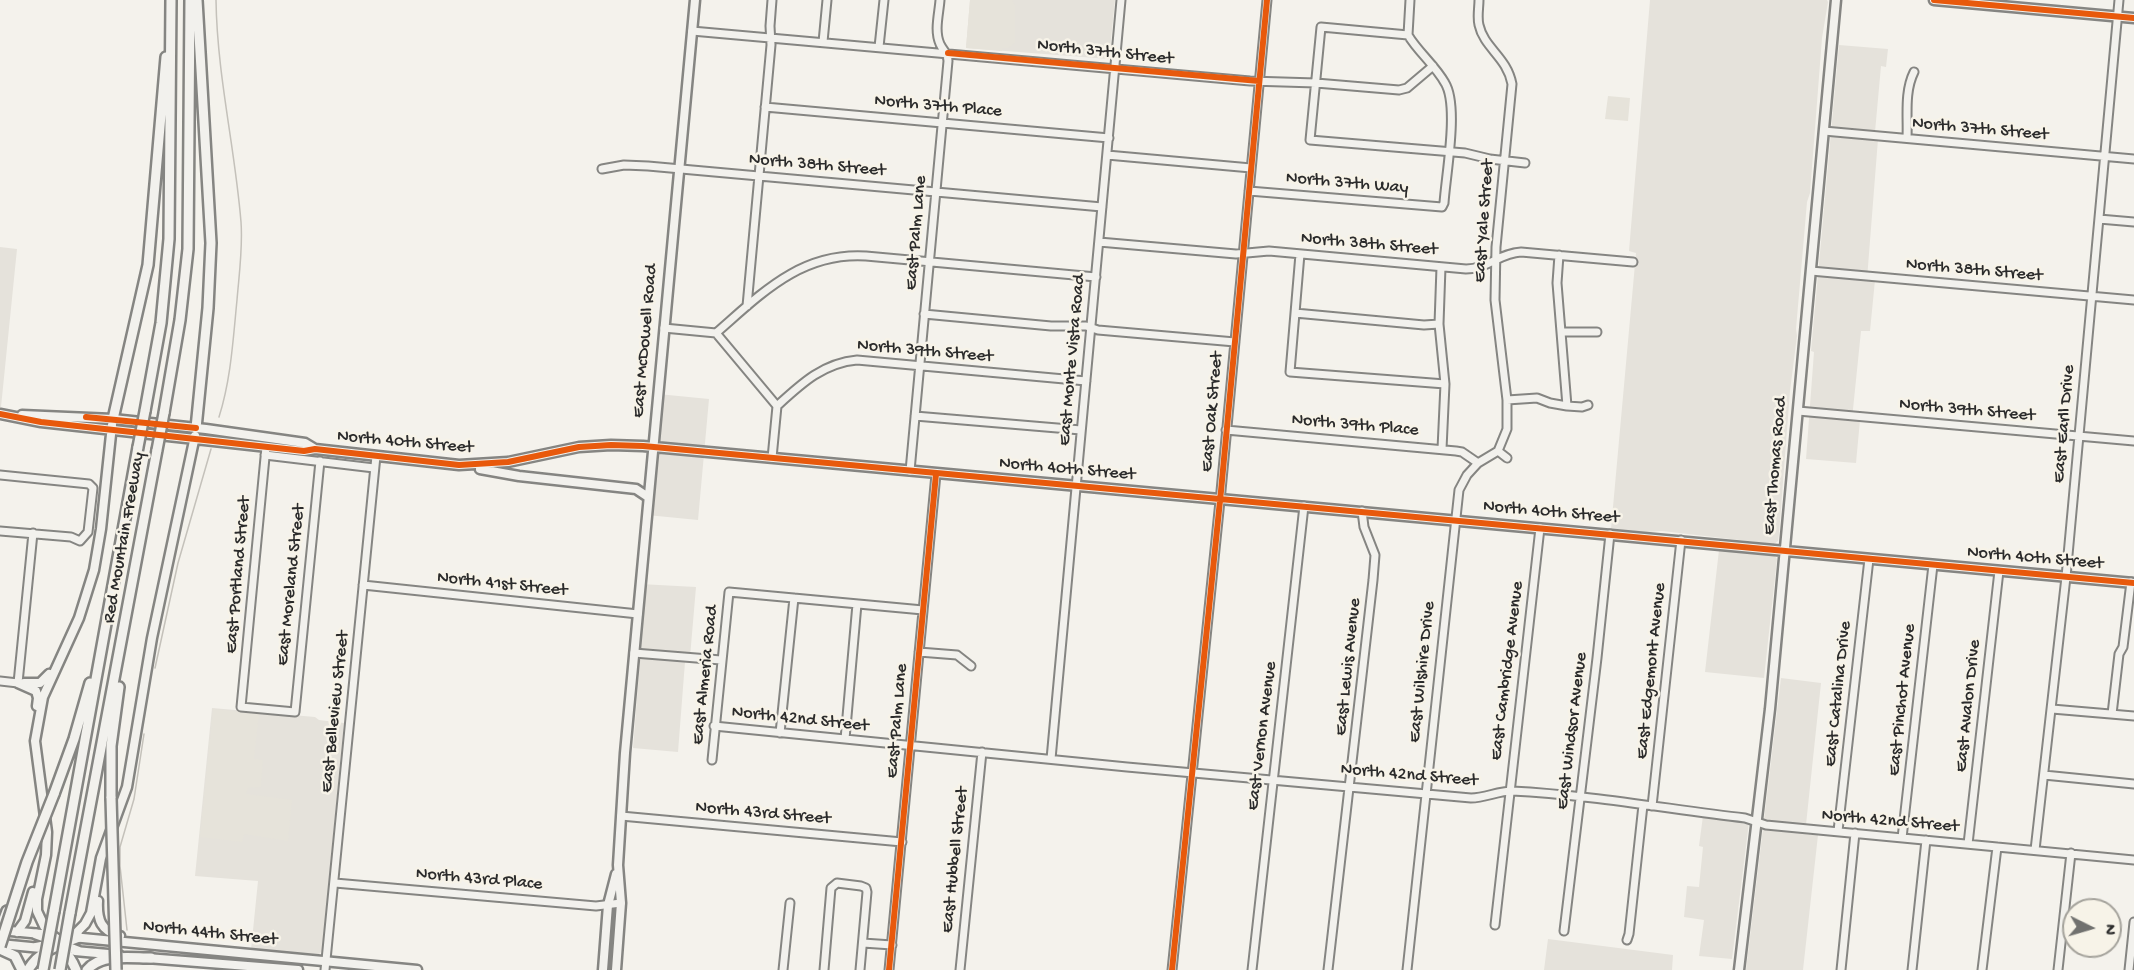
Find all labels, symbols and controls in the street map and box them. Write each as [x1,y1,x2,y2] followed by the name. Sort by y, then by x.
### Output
[1036,35,1174,71] street label: North 37th Street
[873,91,1003,123] street label: North 37th Place
[1911,113,2049,147] street label: North 37th Street
[748,149,886,183] street label: North 38th Street
[1470,159,1500,283] street label: East Yale Street
[1285,168,1409,200] street label: North 37th Way
[901,175,933,291] street label: East Palm Lane
[1300,228,1438,262] street label: North 38th Street
[1905,254,2043,288] street label: North 38th Street
[629,263,663,419] street label: East McDowell Road
[1055,273,1091,447] street label: East Monte Vista Road
[856,335,994,369] street label: North 39th Street
[1197,351,1229,473] street label: East Oak Street
[2049,364,2081,484] street label: East Earll Drive
[1898,394,2036,428] street label: North 39th Street
[1759,396,1793,536] street label: East Thomas Road
[1290,410,1420,442] street label: North 39th Place
[336,426,474,460] street label: North 40th Street
[99,451,151,625] street label: Red Mountain Freeway
[998,453,1136,487] street label: North 40th Street
[221,495,257,655] street label: East Portland Street
[1482,496,1620,530] street label: North 40th Street
[273,503,311,667] street label: East Moreland Street
[1966,542,2104,576] street label: North 40th Street
[436,567,568,603] street label: North 41st Street
[1486,580,1530,762] street label: East Cambridge Avenue
[1632,582,1672,760] street label: East Edgemont Avenue
[1331,597,1367,737] street label: East Lewis Avenue
[1405,600,1441,744] street label: East Wilshire Drive
[688,604,724,746] street label: East Almeria Road
[1821,620,1857,768] street label: East Catalina Drive
[1884,623,1922,777] street label: East Pinchot Avenue
[317,630,355,794] street label: East Belleview Street
[1951,639,1987,773] street label: East Avalon Drive
[1553,651,1593,811] street label: East Windsor Avenue
[1243,660,1283,812] street label: East Vernon Avenue
[882,663,914,779] street label: East Palm Lane
[731,702,869,738] street label: North 42nd Street
[1340,759,1478,793] street label: North 42nd Street
[938,786,974,934] street label: East Hubbell Street
[694,797,832,831] street label: North 43rd Street
[1821,805,1959,839] street label: North 42nd Street
[415,864,543,896] street label: North 43rd Place
[2062,898,2122,958] north arrow
[142,916,278,952] street label: North 44th Street
[2099,923,2118,935] text: N

